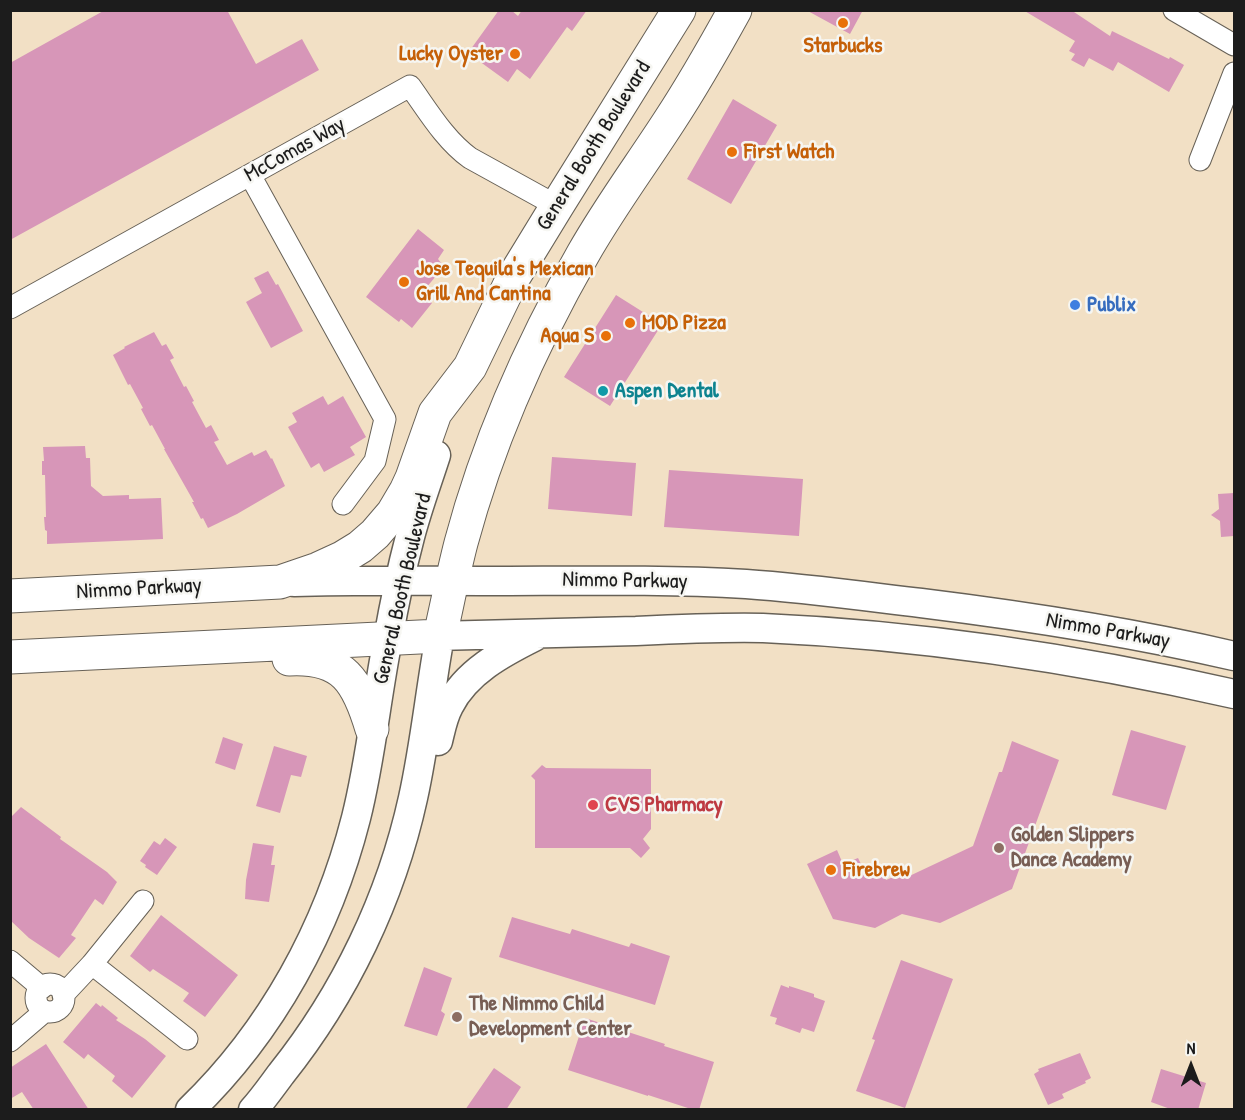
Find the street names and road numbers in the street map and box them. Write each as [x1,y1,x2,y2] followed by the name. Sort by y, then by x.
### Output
[531,56,657,236] street label: General Booth Boulevard
[240,112,350,188] street label: McComas Way
[368,491,438,687] street label: General Booth Boulevard
[562,567,688,595] street label: Nimmo Parkway
[76,573,202,605] street label: Nimmo Parkway
[1044,607,1172,655] street label: Nimmo Parkway

